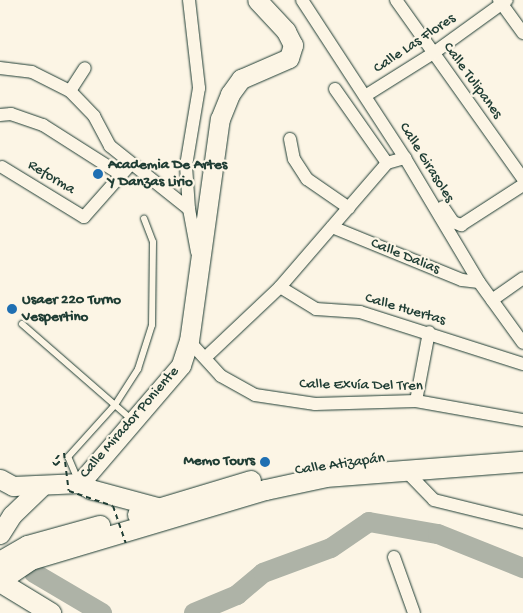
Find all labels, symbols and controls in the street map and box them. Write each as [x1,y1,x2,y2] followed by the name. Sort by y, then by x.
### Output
[371,10,459,78] street label: Calle Las Flores
[438,39,506,123] street label: Calle Tulipanes
[394,120,458,206] street label: Calle Girasoles
[108,156,227,191] place label: Academia De Artes Y Danzas Lirio
[24,157,78,199] street label: Reforma
[92,168,104,180] marker: Academia De Artes Y Danzas Lirio
[368,235,442,279] street label: Calle Dalias
[363,290,447,330] street label: Calle Huertas
[22,291,121,326] place label: Usaer 220 Turno Vespertino
[6,303,18,315] marker: Usaer 220 Turno Vespertino
[77,363,183,483] street label: Calle Mirador Poniente
[299,376,423,396] street label: Calle Exvía Del Tren
[294,450,386,480] street label: Calle Atizapán
[183,453,255,471] place label: Memo Tours
[259,456,271,468] marker: Memo Tours

